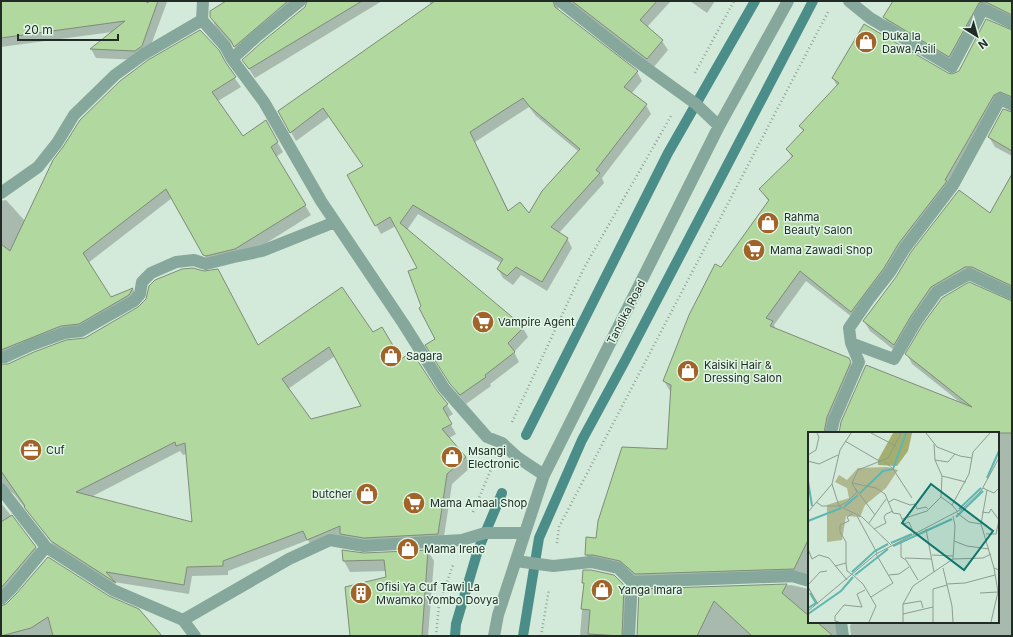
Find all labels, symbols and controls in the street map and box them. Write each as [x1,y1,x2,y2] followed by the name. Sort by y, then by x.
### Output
[18,16,118,42] scale bar
[957,16,997,56] north arrow
[24,22,53,37] text: 20 m
[853,29,879,55] shop icon: Duka la Dawa Asili
[882,29,936,56] place label: Duka la Dawa Asili
[975,36,991,52] text: N
[755,210,781,236] shop icon: Rahma Beauty Salon
[784,210,852,237] place label: Rahma Beauty Salon
[741,237,767,263] supermarket icon: Mama Zawadi Shop
[770,243,873,257] place label: Mama Zawadi Shop
[604,278,648,346] street label: Tandika Road
[470,309,496,335] supermarket icon: Vampire Agent
[498,315,575,329] place label: Vampire Agent
[378,343,404,369] shop icon: Sagara
[406,349,442,363] place label: Sagara
[675,358,701,384] shop icon: Kaisiki Hair & Dressing Salon
[704,358,782,385] place label: Kaisiki Hair & Dressing Salon
[808,432,999,623] inset map
[18,437,44,463] office icon: Cuf
[46,443,65,457] place label: Cuf
[439,444,465,470] shop icon: Msangi Electronic
[468,444,520,471] place label: Msangi Electronic
[354,481,380,507] shop icon: butcher
[312,487,352,501] place label: butcher
[401,490,427,516] supermarket icon: Mama Amaal Shop
[430,496,528,510] place label: Mama Amaal Shop
[395,536,421,562] shop icon: Mama Irene
[424,542,485,556] place label: Mama Irene
[589,577,615,603] shop icon: Yanga Imara
[348,580,374,606] building icon: Ofisi Ya Cuf Tawi La Mwamko Yombo Dovya
[376,580,498,607] place label: Ofisi Ya Cuf Tawi La Mwamko Yombo Dovya
[618,583,682,597] place label: Yanga Imara

